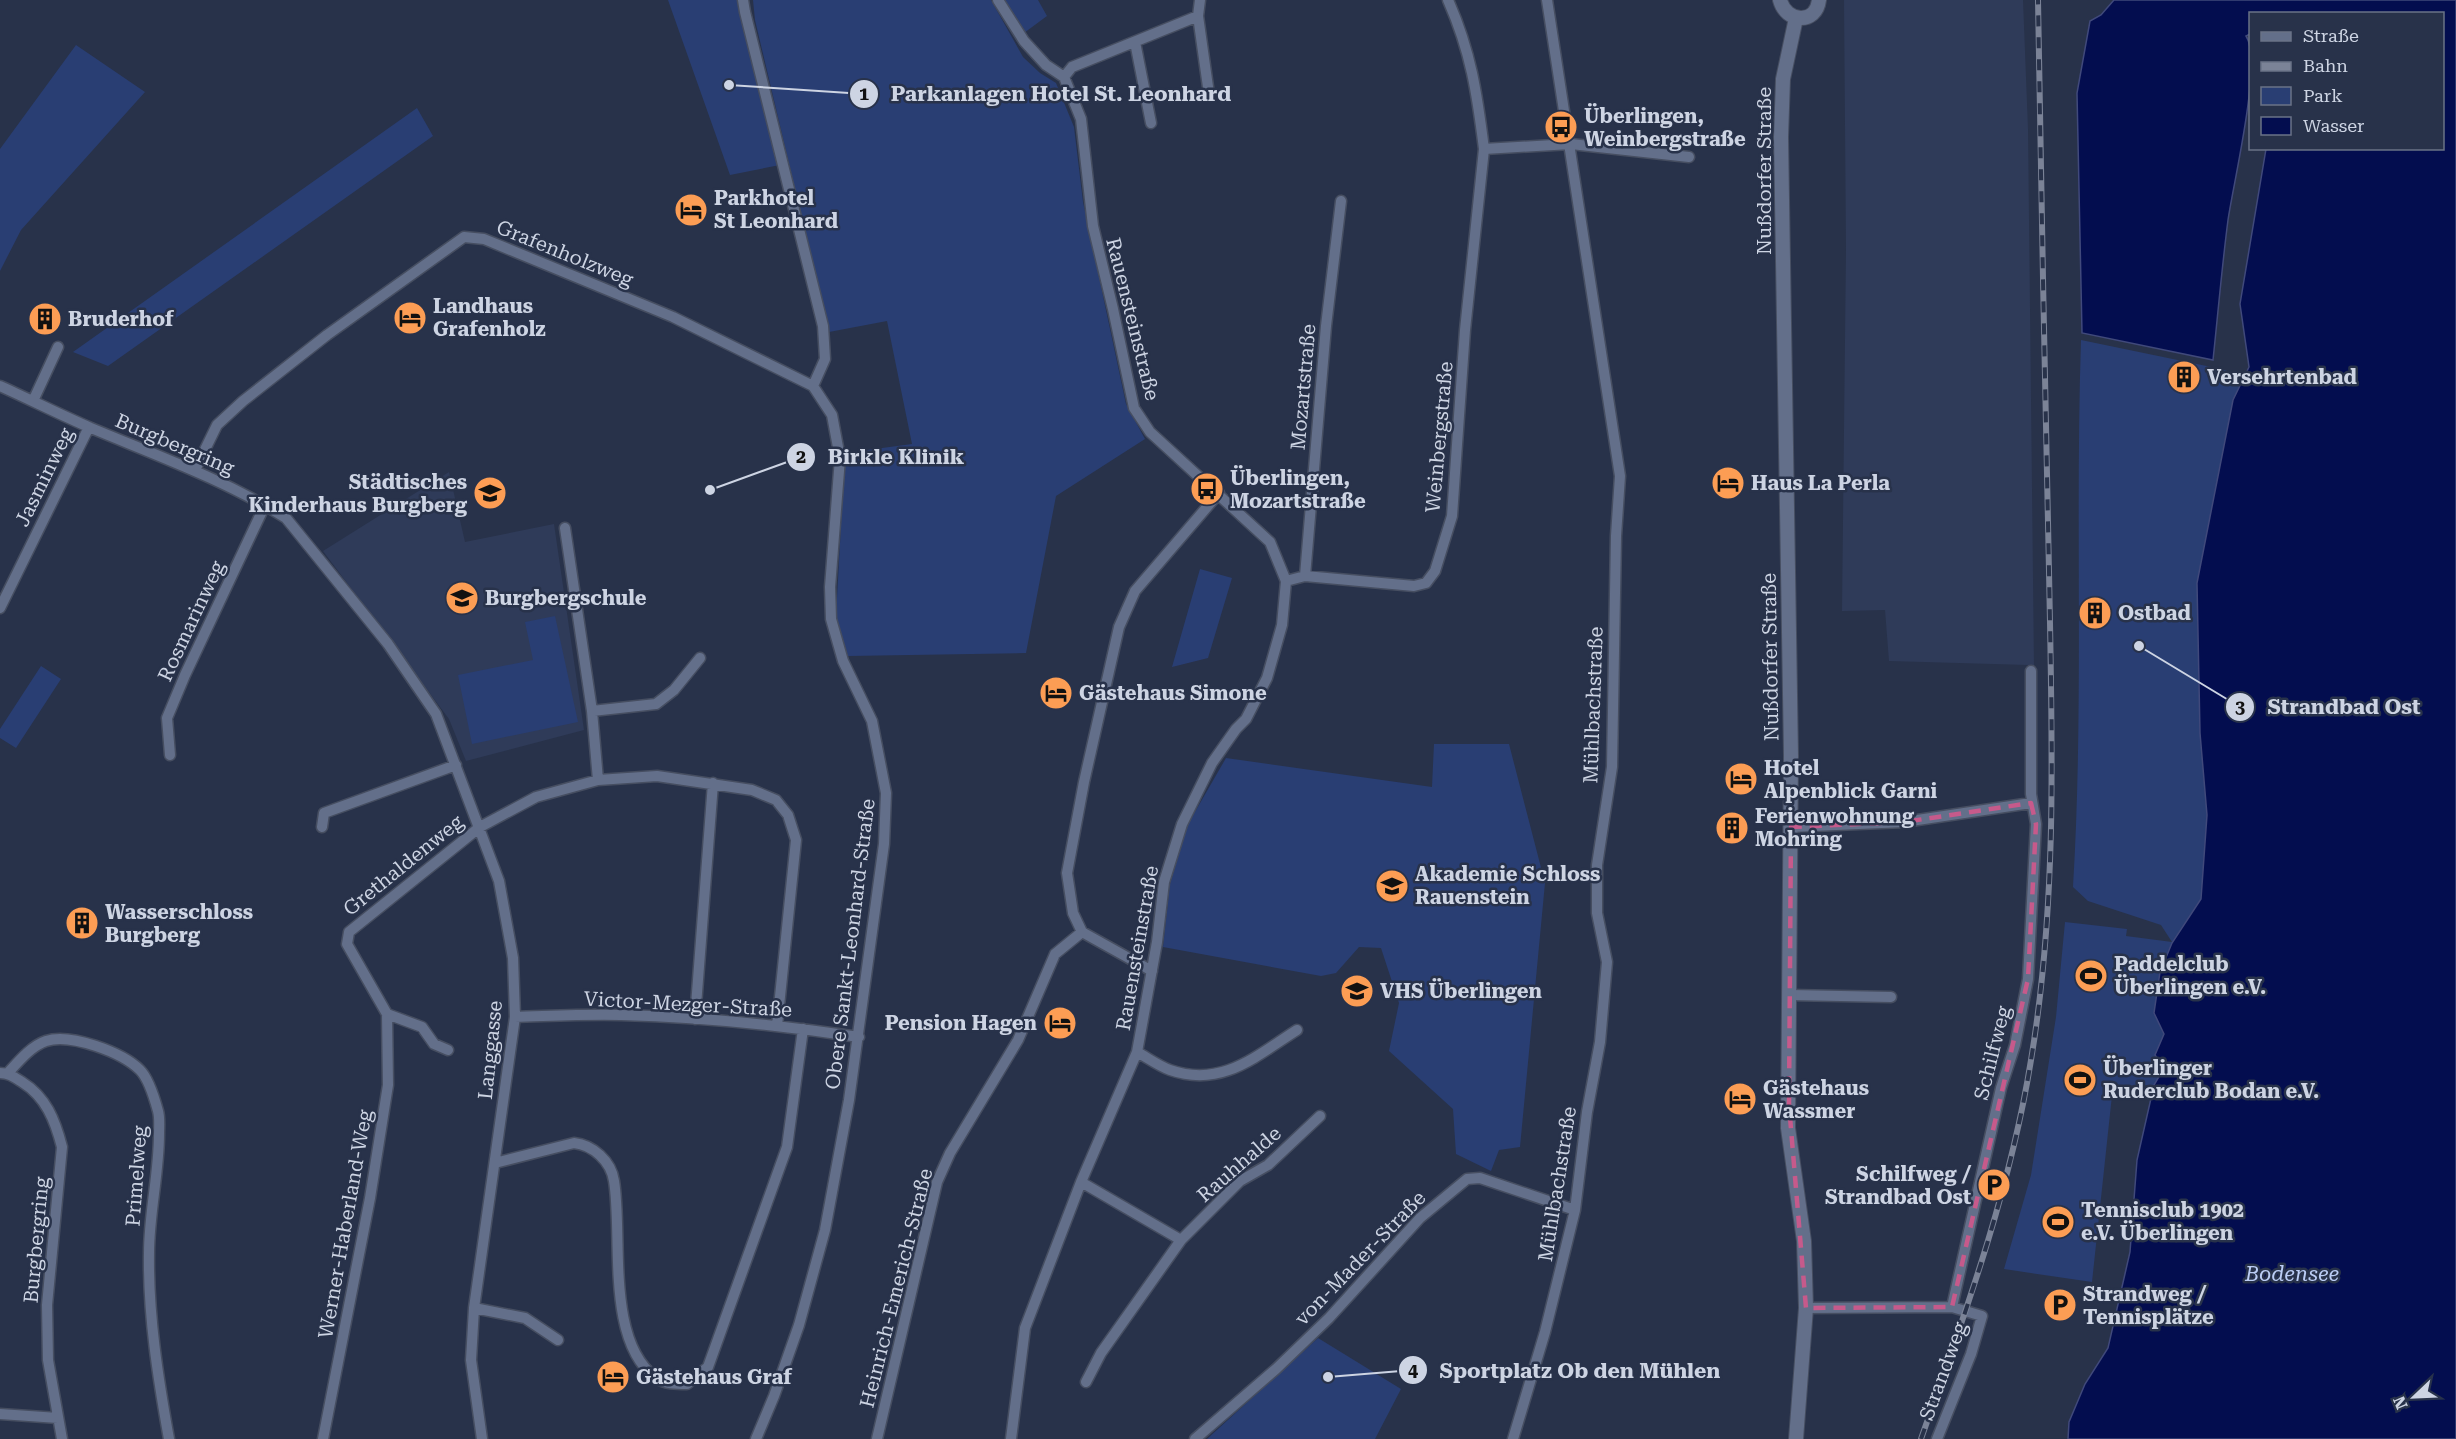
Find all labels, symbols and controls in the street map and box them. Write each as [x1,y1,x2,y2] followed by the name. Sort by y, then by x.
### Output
[2249,12,2444,150] legend
[2303,25,2359,46] text: Straße
[2303,55,2348,76] text: Bahn
[849,74,1243,113] callout: Parkanlagen Hotel St. Leonhard
[891,82,1231,106] text: Parkanlagen Hotel St. Leonhard
[859,83,869,104] text: 1
[2303,85,2343,106] text: Park
[1752,87,1776,255] street label: Nußdorfer Straße
[1584,103,1746,151] place label: Überlingen, Weinbergstraße
[1543,109,1579,145] bus stop icon: Überlingen, Weinbergstraße
[2303,115,2364,136] text: Wasser
[714,186,839,233] place label: Parkhotel St Leonhard
[673,192,709,228] hotel icon: Parkhotel St Leonhard
[493,215,637,292] street label: Grafenholzweg
[1101,235,1165,403] street label: Rauensteinstraße
[433,294,546,341] place label: Landhaus Grafenholz
[392,300,428,336] hotel icon: Landhaus Grafenholz
[27,301,63,337] building icon: Bruderhof
[68,307,174,331] place label: Bruderhof
[1286,323,1320,451] street label: Mozartstraße
[2166,359,2202,395] building icon: Versehrtenbad
[1420,360,1458,514] street label: Weinbergstraße
[2207,365,2357,389] place label: Versehrtenbad
[112,408,239,480] street label: Burgbergring
[10,423,78,530] street label: Jasminweg
[786,437,976,476] callout: Birkle Klinik
[828,445,965,469] text: Birkle Klinik
[796,446,806,467] text: 2
[1230,465,1366,513] place label: Überlingen, Mozartstraße
[1710,465,1746,501] hotel icon: Haus La Perla
[248,470,468,517] place label: Städtisches Kinderhaus Burgberg
[1189,471,1225,507] bus stop icon: Überlingen, Mozartstraße
[1751,471,1890,495] place label: Haus La Perla
[472,475,508,511] school or university icon: Städtisches Kinderhaus Burgberg
[153,556,230,685] street label: Rosmarinweg
[1757,573,1783,741] street label: Nußdorfer Straße
[444,580,480,616] school or university icon: Burgbergschule
[485,586,647,610] place label: Burgbergschule
[2077,595,2113,631] building icon: Ostbad
[2118,601,2191,625] place label: Ostbad
[1578,626,1608,784] street label: Mühlbachstraße
[1038,675,1074,711] hotel icon: Gästehaus Simone
[1079,681,1267,705] place label: Gästehaus Simone
[2225,687,2432,726] callout: Strandbad Ost
[2267,695,2421,719] text: Strandbad Ost
[2235,696,2245,717] text: 3
[1764,756,1938,803] place label: Hotel Alpenblick Garni
[1723,761,1759,797] hotel icon: Hotel Alpenblick Garni
[820,797,880,1091] street label: Obere Sankt-Leonhard-Straße
[1755,804,1915,851] place label: Ferienwohnung Mohring
[338,809,468,921] street label: Grethaldenweg
[1714,810,1750,846] building icon: Ferienwohnung Mohring
[1415,862,1600,909] place label: Akademie Schloss Rauenstein
[1111,864,1163,1032] street label: Rauensteinstraße
[1374,868,1410,904] school or university icon: Akademie Schloss Rauenstein
[105,900,253,947] place label: Wasserschloss Burgberg
[64,905,100,941] building icon: Wasserschloss Burgberg
[2114,952,2266,999] place label: Paddelclub Überlingen e.V.
[2073,958,2109,994] sports icon: Paddelclub Überlingen e.V.
[1339,973,1375,1009] school or university icon: VHS Überlingen
[1380,978,1543,1003] place label: VHS Überlingen
[583,987,793,1021] street label: Victor-Mezger-Straße
[473,999,507,1101] street label: Langgasse
[1969,1003,2015,1103] street label: Schilfweg
[1042,1005,1078,1041] hotel icon: Pension Hagen
[885,1011,1038,1035] place label: Pension Hagen
[2103,1055,2319,1103] place label: Überlinger Ruderclub Bodan e.V.
[2062,1062,2098,1098] sports icon: Überlinger Ruderclub Bodan e.V.
[1763,1076,1869,1123] place label: Gästehaus Wassmer
[1722,1081,1758,1117] hotel icon: Gästehaus Wassmer
[1533,1105,1581,1263] street label: Mühlbachstraße
[313,1107,377,1340] street label: Werner-Haberland-Weg
[1192,1121,1286,1207] street label: Rauhhalde
[121,1124,152,1227] street label: Primelweg
[1825,1162,1972,1209] place label: Schilfweg / Strandbad Ost
[855,1166,937,1410] street label: Heinrich-Emerich-Straße
[1976,1167,2012,1203] parking icon: Schilfweg / Strandbad Ost
[19,1175,54,1304] street label: Burgbergring
[1290,1186,1430,1330] street label: von-Mader-Straße
[2081,1198,2244,1245] place label: Tennisclub 1902 e.V. Überlingen
[2040,1204,2076,1240] sports icon: Tennisclub 1902 e.V. Überlingen
[2244,1262,2339,1286] water label: Bodensee
[2083,1282,2214,1329] place label: Strandweg / Tennisplätze
[2042,1287,2078,1323] parking icon: Strandweg / Tennisplätze
[1914,1318,1972,1423] street label: Strandweg
[1398,1351,1733,1390] callout: Sportplatz Ob den Mühlen
[595,1359,631,1395] hotel icon: Gästehaus Graf
[1440,1359,1720,1383] text: Sportplatz Ob den Mühlen
[1408,1360,1418,1381] text: 4
[636,1365,792,1389] place label: Gästehaus Graf
[2384,1367,2444,1427] north arrow
[2389,1393,2412,1412] text: N

